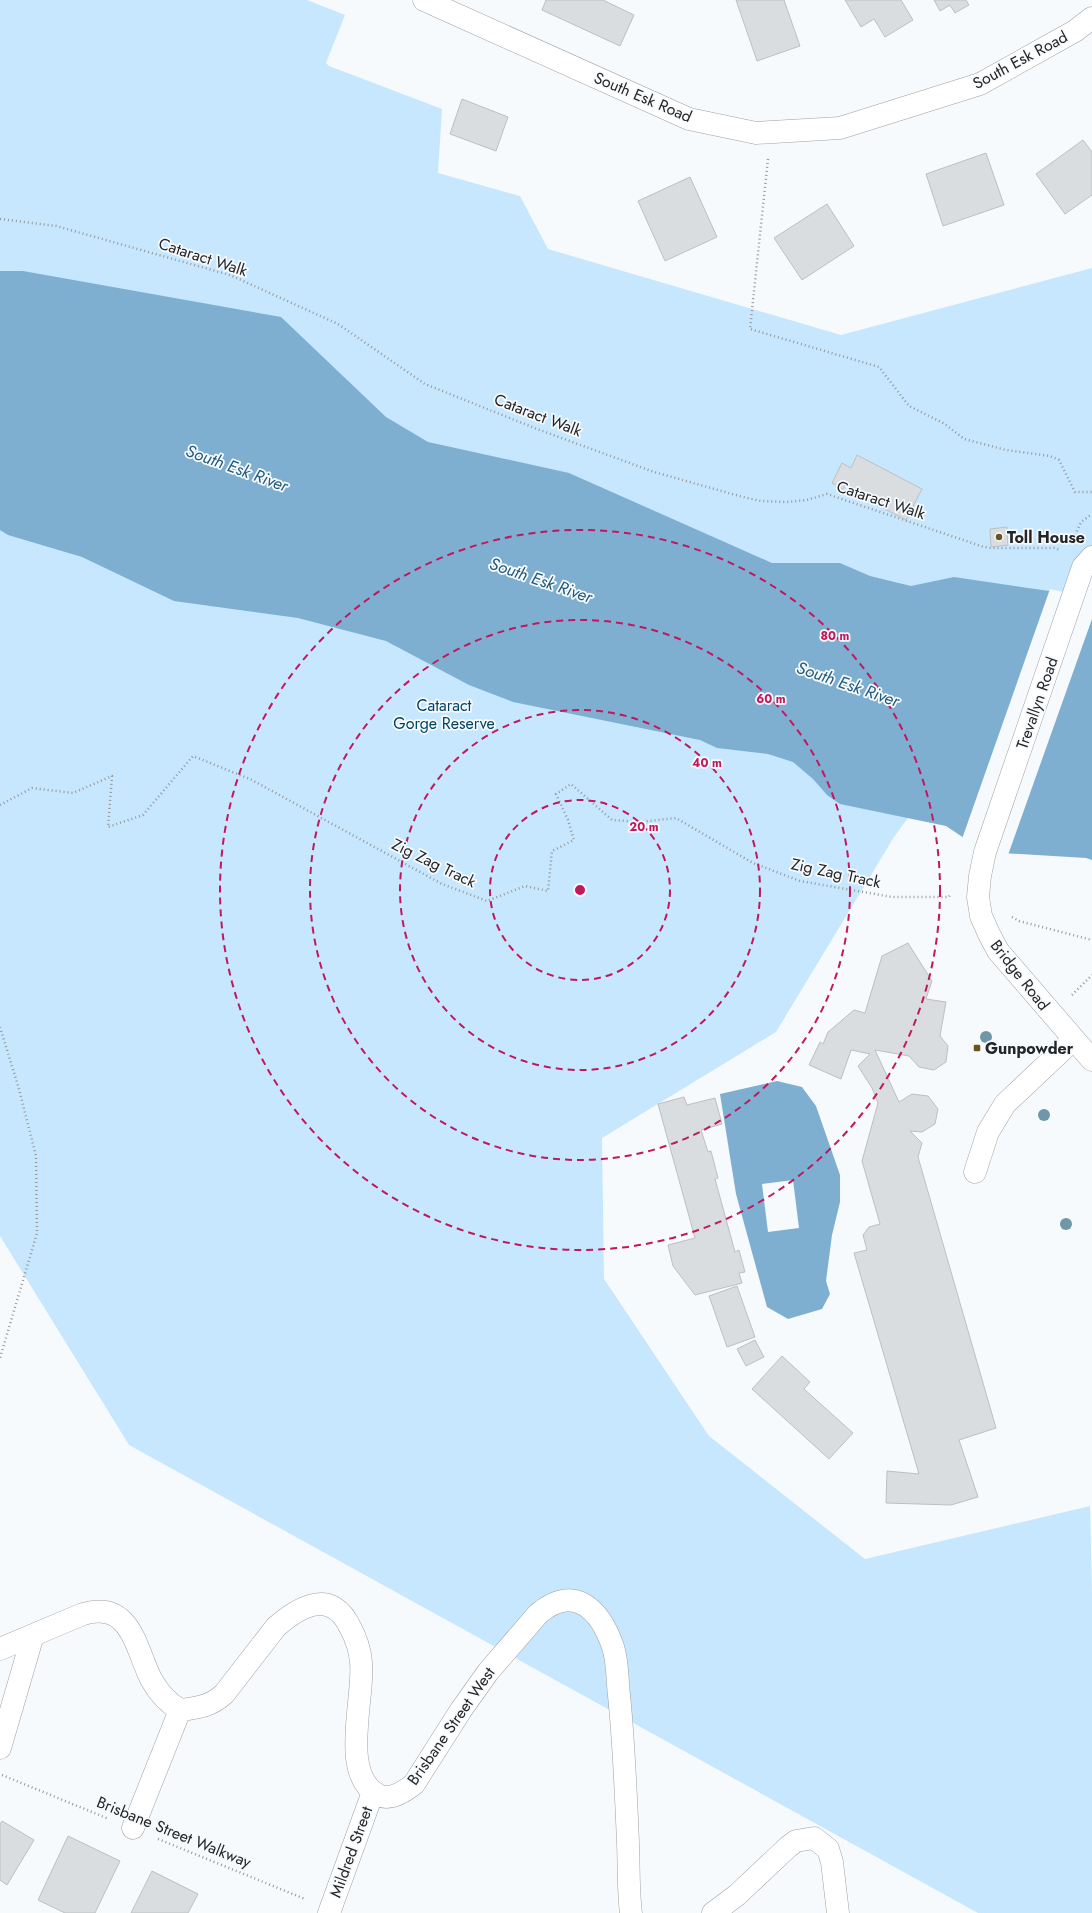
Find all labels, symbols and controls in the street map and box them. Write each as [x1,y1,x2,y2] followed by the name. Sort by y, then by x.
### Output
[968,25,1072,95] street label: South Esk Road
[590,66,696,128] street label: South Esk Road
[156,232,251,282] street label: Cataract Walk
[491,388,586,443] street label: Cataract Walk
[183,438,293,498] water label: South Esk River
[834,475,929,525] street label: Cataract Walk
[1007,526,1085,549] place label: Toll House
[994,532,1004,542] marker: Toll House
[486,551,597,609] water label: South Esk River
[821,627,850,645] text: 80 m
[1010,654,1064,752] street label: Trevallyn Road
[793,655,904,713] water label: South Esk River
[756,690,786,708] text: 60 m
[393,694,495,735] park label: Cataract Gorge Reserve
[692,754,722,772] text: 40 m
[629,818,659,836] text: 20 m
[388,833,481,894] street label: Zig Zag Track
[789,852,884,894] street label: Zig Zag Track
[573,883,587,897] centre of rings
[985,935,1055,1015] street label: Bridge Road
[985,1037,1074,1060] place label: Gunpowder
[972,1043,982,1053] marker: Gunpowder
[402,1662,500,1790] street label: Brisbane Street West
[93,1790,256,1874] street label: Brisbane Street Walkway
[324,1803,378,1901] street label: Mildred Street

